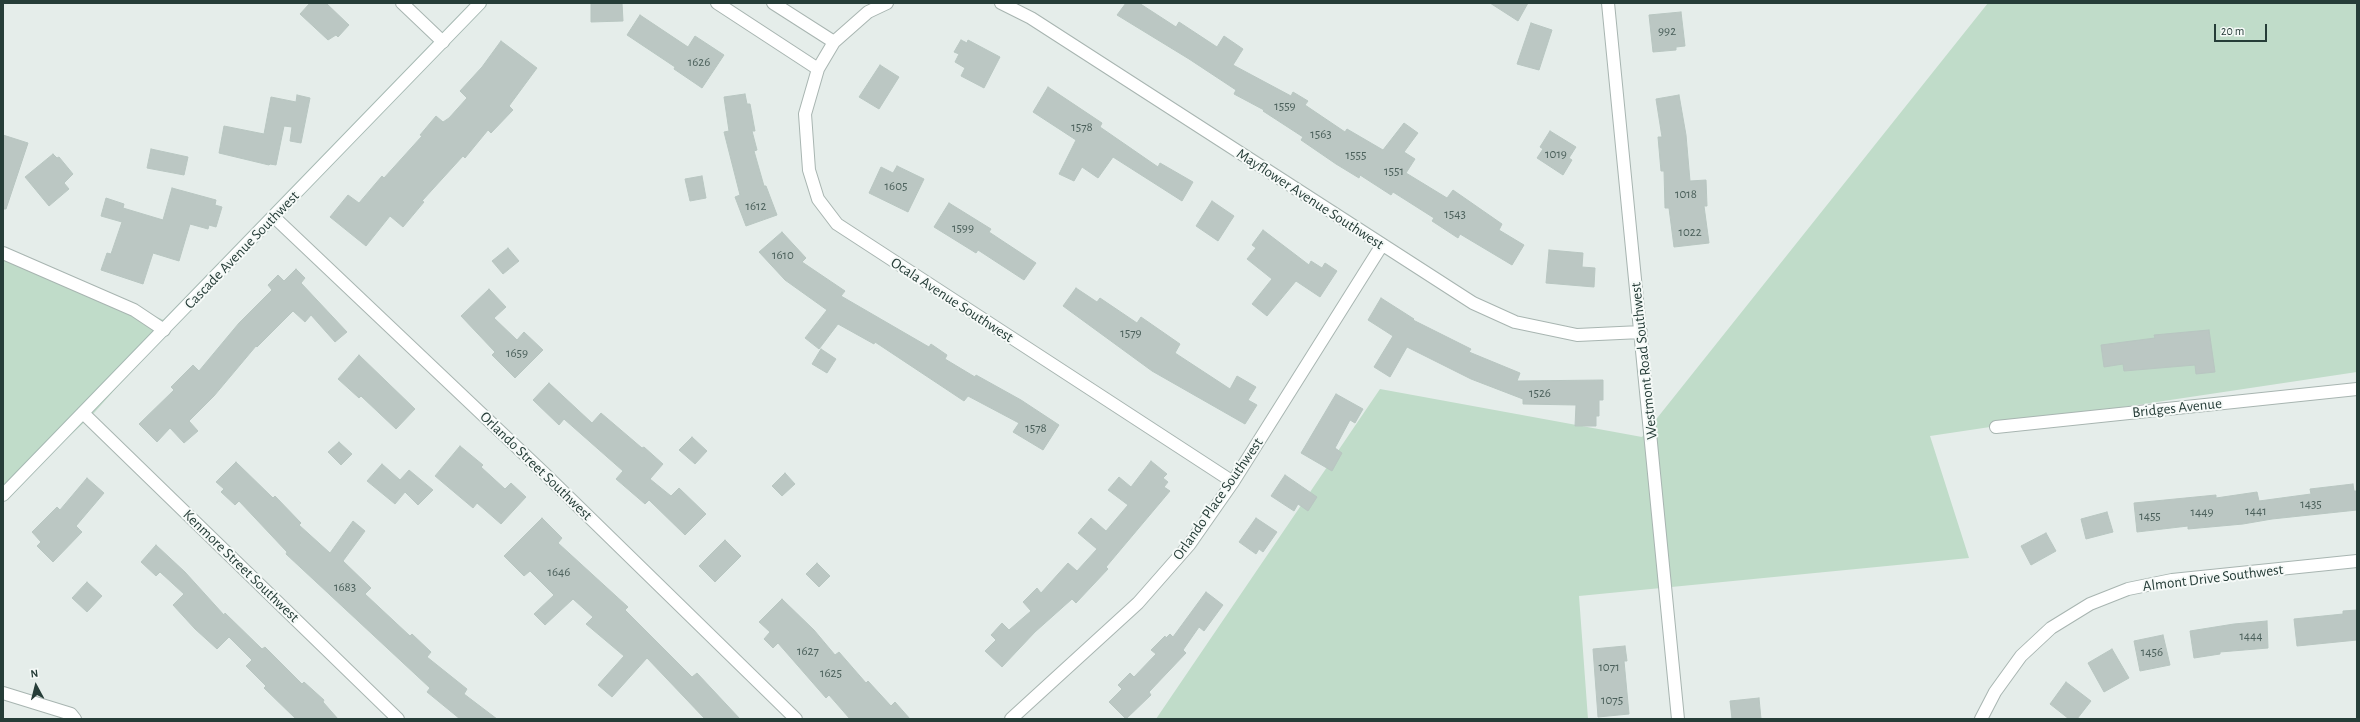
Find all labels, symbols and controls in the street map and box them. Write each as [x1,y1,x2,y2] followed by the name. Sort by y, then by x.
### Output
[2216,16,2269,42] scale bar
[1658,23,1676,39] house number: 992
[2221,25,2244,37] text: 20 m
[688,54,710,70] house number: 1626
[1274,98,1296,114] house number: 1559
[1071,119,1093,135] house number: 1578
[1310,126,1332,142] house number: 1563
[1233,145,1387,253] street label: Mayflower Avenue Southwest
[1545,146,1567,162] house number: 1019
[1346,147,1366,163] house number: 1555
[1384,163,1404,179] house number: 1551
[885,178,907,194] house number: 1605
[1675,186,1697,202] house number: 1018
[181,187,303,313] street label: Cascade Avenue Southwest
[746,198,766,214] house number: 1612
[1444,206,1466,222] house number: 1543
[952,220,974,236] house number: 1599
[1678,224,1702,240] house number: 1022
[772,247,794,263] house number: 1610
[887,254,1017,346] street label: Ocala Avenue Southwest
[1627,282,1661,440] street label: Westmont Road Southwest
[1120,325,1142,341] house number: 1579
[506,345,528,361] house number: 1659
[1529,385,1551,401] house number: 1526
[2131,394,2223,422] street label: Bridges Avenue
[476,408,596,524] street label: Orlando Street Southwest
[1025,420,1047,436] house number: 1578
[1169,434,1267,564] street label: Orlando Place Southwest
[2300,496,2322,512] house number: 1435
[2245,503,2267,519] house number: 1441
[2190,504,2214,520] house number: 1449
[179,506,303,626] street label: Kenmore Street Southwest
[2139,508,2161,524] house number: 1455
[2142,560,2284,596] street label: Almont Drive Southwest
[548,564,570,580] house number: 1646
[334,579,356,595] house number: 1683
[2239,628,2263,644] house number: 1444
[797,643,819,659] house number: 1627
[2141,644,2163,660] house number: 1456
[1598,659,1620,675] house number: 1071
[820,665,842,681] house number: 1625
[16,666,56,706] north arrow
[30,668,39,680] text: N
[1601,692,1623,708] house number: 1075

